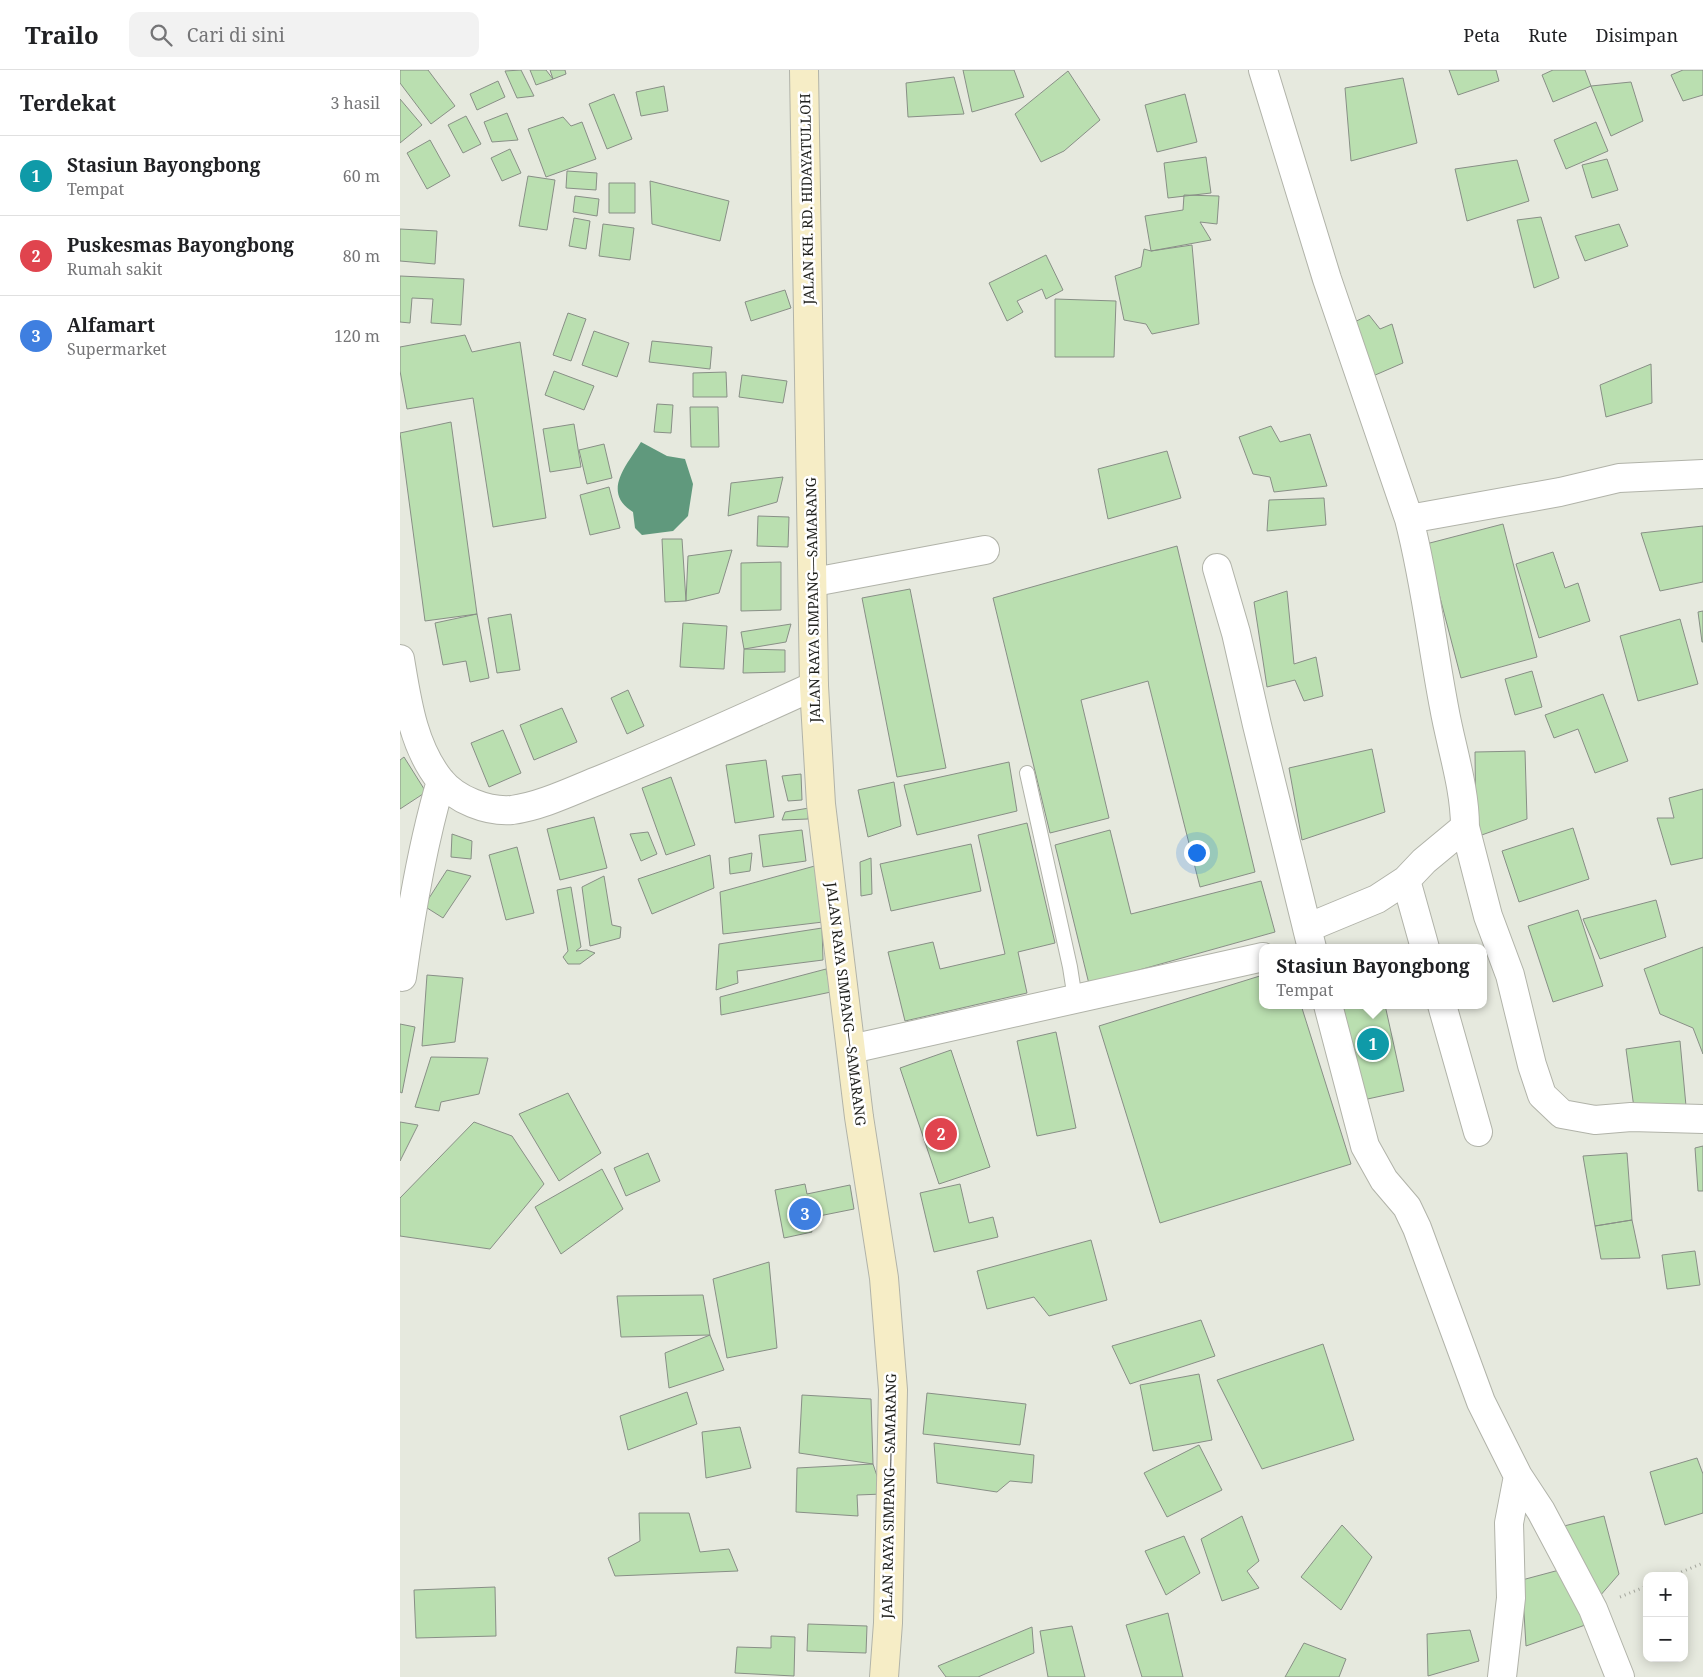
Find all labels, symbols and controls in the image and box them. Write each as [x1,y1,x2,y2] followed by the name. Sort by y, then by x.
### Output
[129,12,479,57] search box
[25,18,99,51] text: Trailo
[147,21,175,49] icon: search
[187,22,285,48] text: Cari di sini
[1463,23,1500,47] text: Peta
[1528,23,1567,47] text: Rute
[1595,23,1678,47] text: Disimpan
[20,89,116,117] text: Terdekat
[330,92,380,114] text: 3 hasil
[795,93,818,306] street label: JALAN KH. RD. HIDAYATULLOH
[67,152,260,178] text: Stasiun Bayongbong
[31,165,41,187] text: 1
[343,165,380,187] text: 60 m
[67,178,124,200] text: Tempat
[67,232,294,258] text: Puskesmas Bayongbong
[31,245,41,267] text: 2
[343,245,380,267] text: 80 m
[67,258,162,280] text: Rumah sakit
[67,312,155,338] text: Alfamart
[31,325,41,347] text: 3
[334,325,380,347] text: 120 m
[67,338,167,360] text: Supermarket
[801,477,824,724] street label: JALAN RAYA SIMPANG—SAMARANG
[1184,840,1210,866] your location
[822,880,871,1127] street label: JALAN RAYA SIMPANG—SAMARANG
[1259,944,1487,1009] popup
[1276,953,1470,979] text: Stasiun Bayongbong
[1276,979,1334,1001] text: Tempat
[1357,1025,1389,1063] pin: 1
[925,1115,957,1153] pin: 2
[789,1195,821,1233] pin: 3
[877,1373,900,1620] street label: JALAN RAYA SIMPANG—SAMARANG
[1643,1572,1688,1662] map controls
[1643,1572,1688,1617] button: +
[1643,1617,1688,1662] button: −

